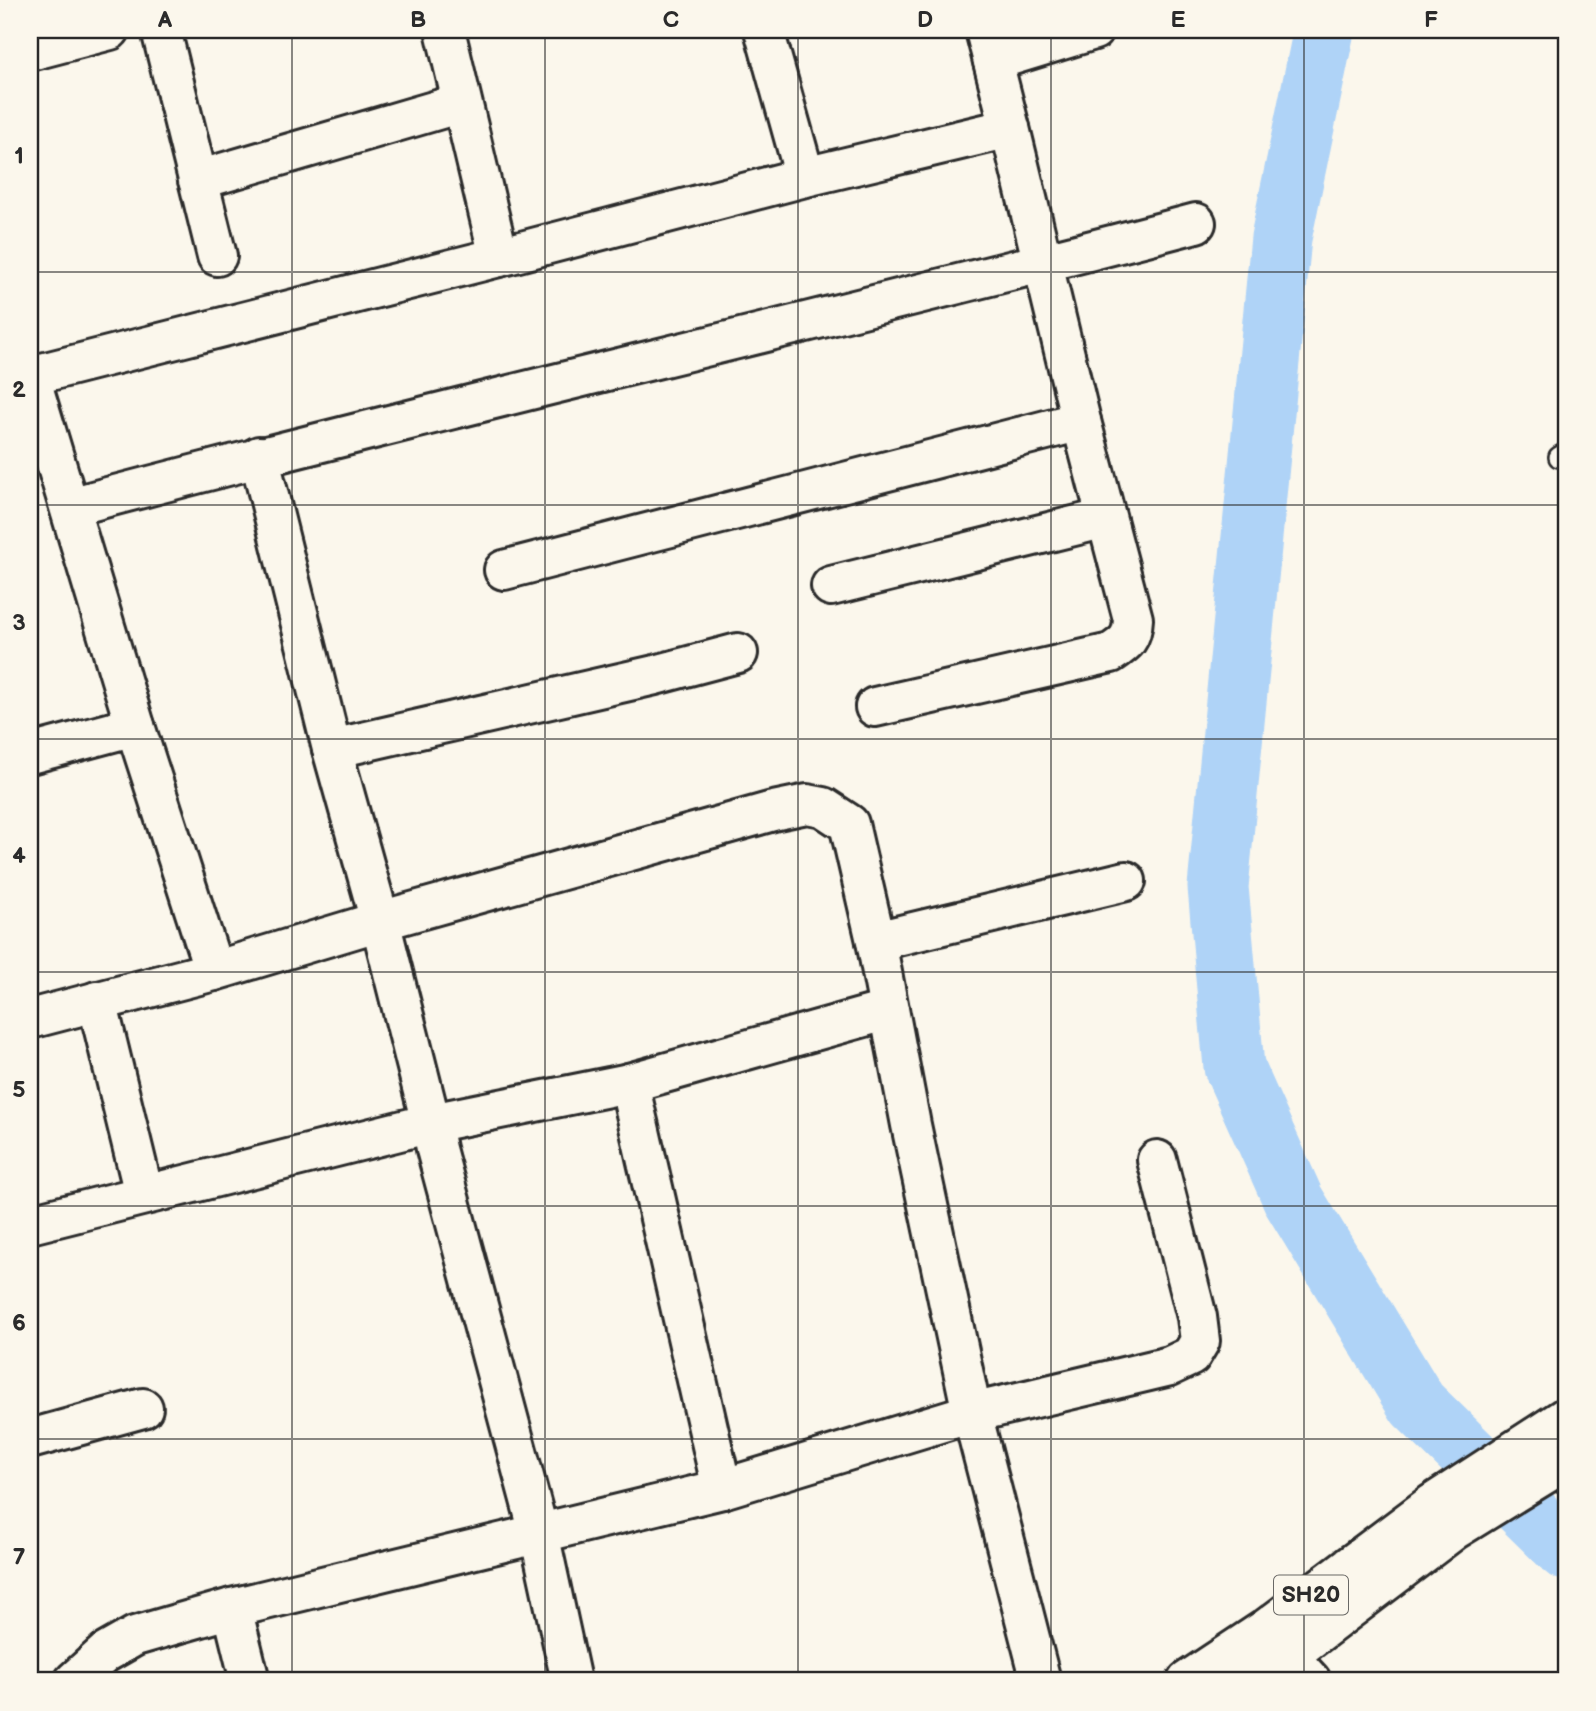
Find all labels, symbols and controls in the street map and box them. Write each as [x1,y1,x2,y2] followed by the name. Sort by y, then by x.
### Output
[157,6,173,34] text: A
[410,6,426,34] text: B
[663,6,679,34] text: C
[917,6,933,34] text: D
[1171,6,1186,34] text: E
[1424,6,1438,34] text: F
[14,142,24,170] text: 1
[12,376,26,404] text: 2
[12,609,26,637] text: 3
[12,842,26,870] text: 4
[12,1076,26,1104] text: 5
[12,1309,26,1337] text: 6
[13,1543,26,1571] text: 7
[1274,1576,1348,1614] road number: SH20

